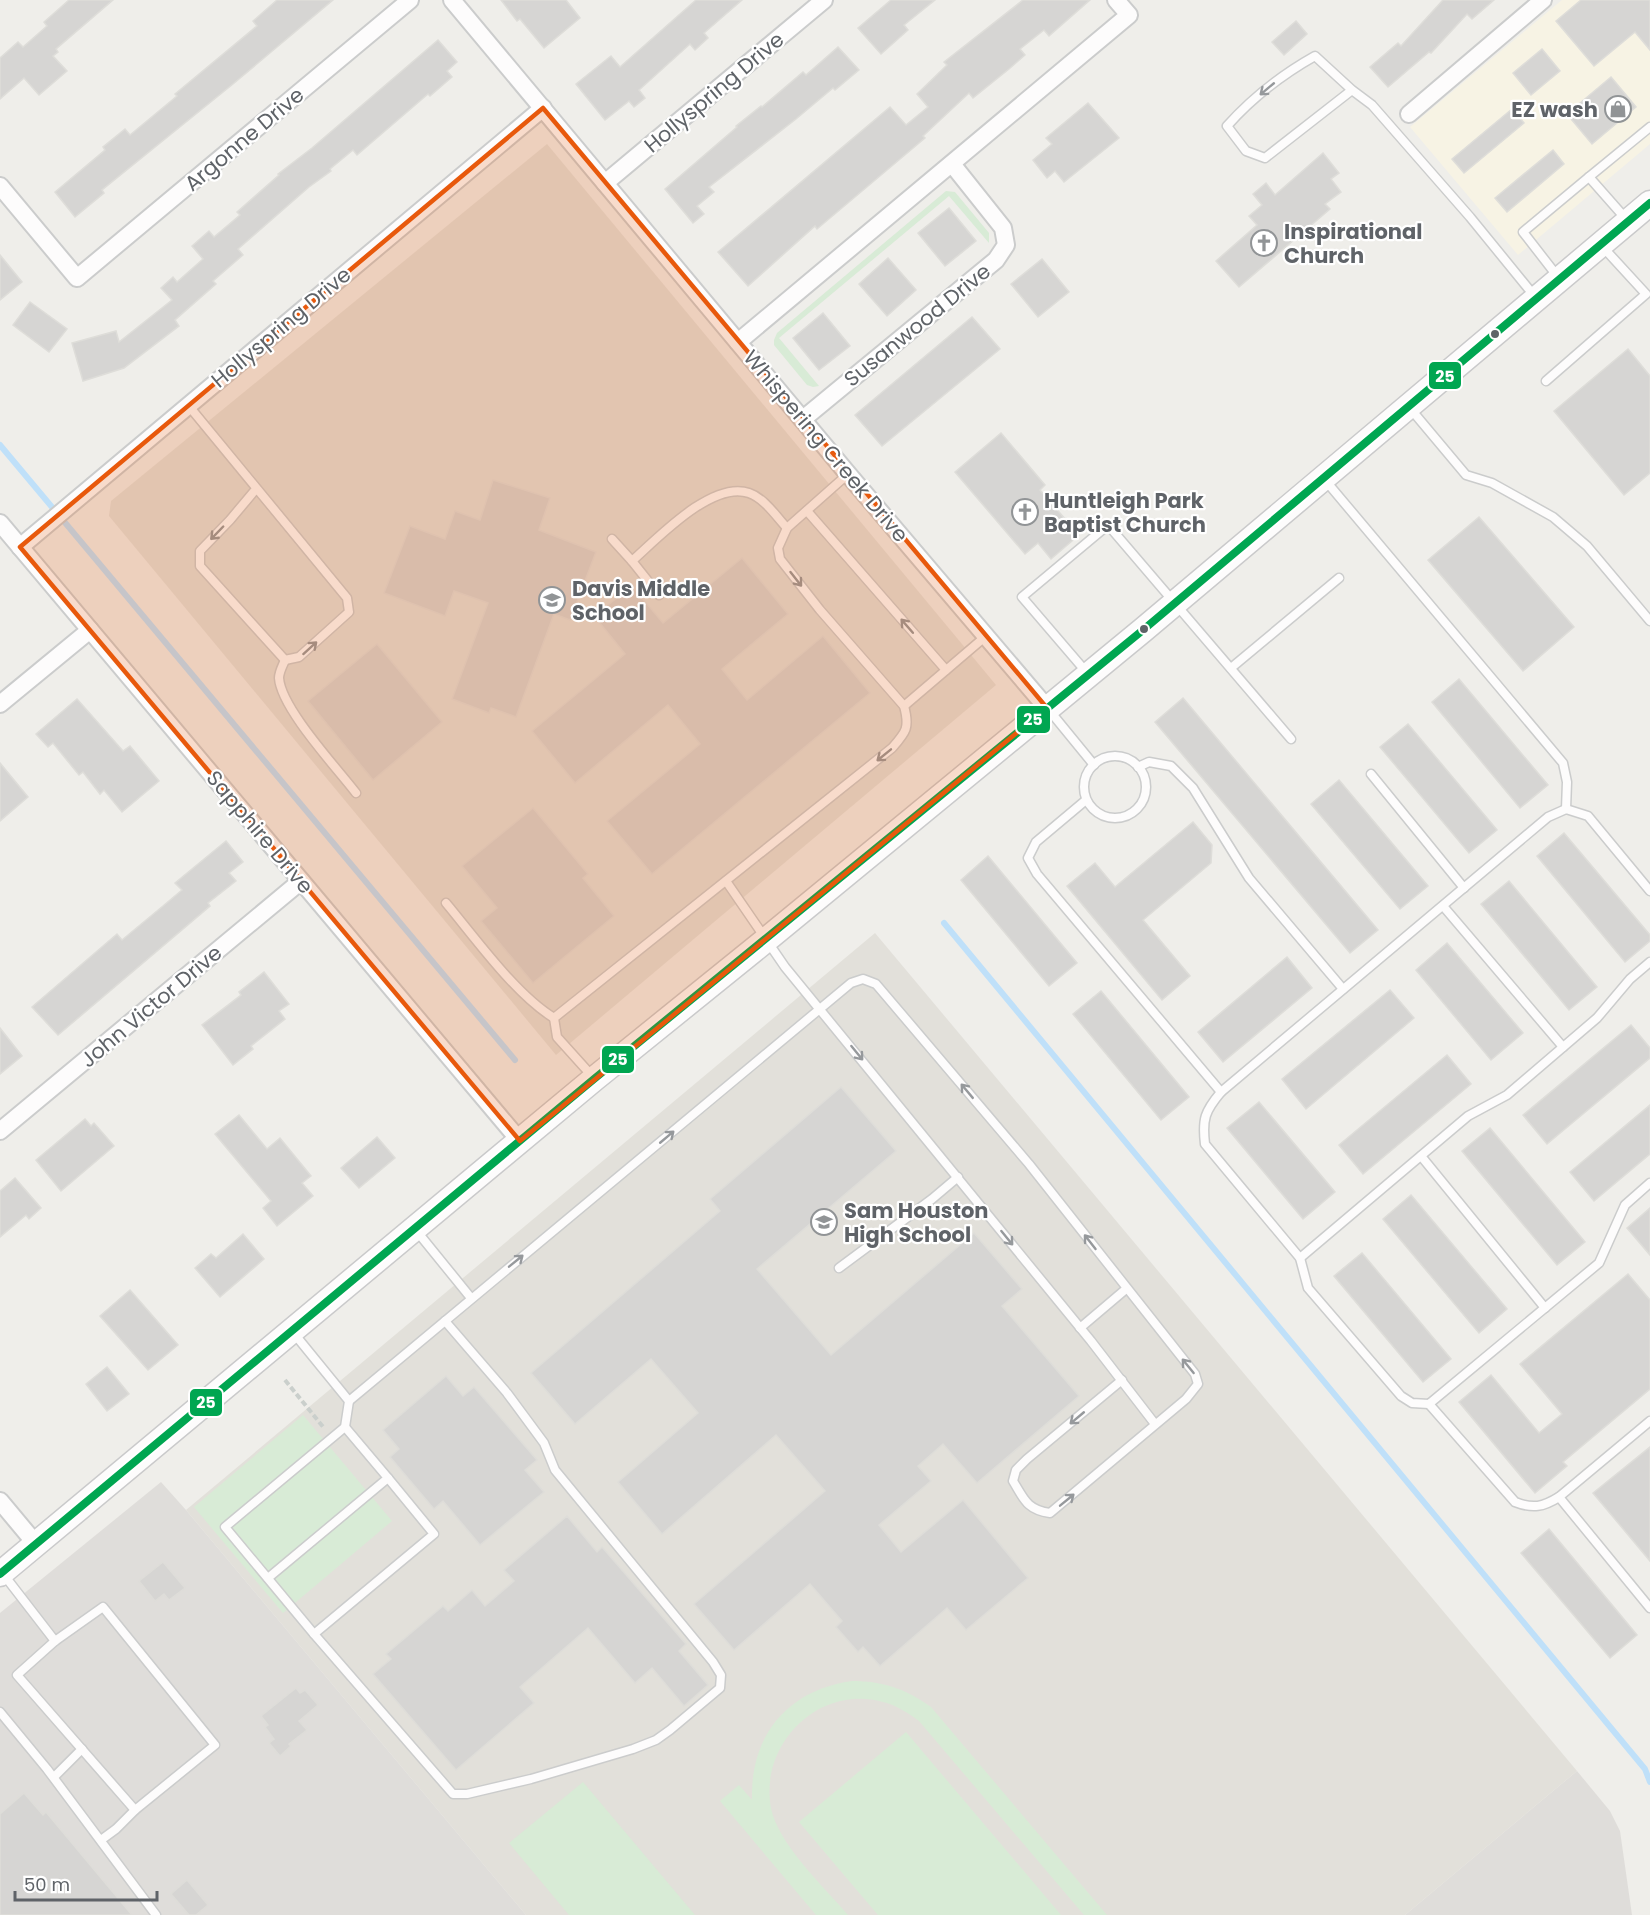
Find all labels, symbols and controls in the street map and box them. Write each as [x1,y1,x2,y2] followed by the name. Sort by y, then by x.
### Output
[638,25,790,159] street label: Hollyspring Drive
[178,80,310,198] street label: Argonne Drive
[1260,82,1275,96] one-way arrow
[1603,94,1633,124] shop icon: EZ wash
[1511,95,1598,124] place label: EZ wash
[1284,217,1422,270] place label: Inspirational Church
[1249,228,1279,258] church icon: Inspirational Church
[838,257,996,393] street label: Susanwood Drive
[205,260,357,394] street label: Hollyspring Drive
[1489,328,1501,340] unlabelled marker
[737,344,915,548] street label: Whispering Creek Drive
[1428,361,1462,390] line badge: 25
[1435,365,1455,388] text: 25
[1044,486,1206,539] place label: Huntleigh Park Baptist Church
[1010,497,1040,527] church icon: Huntleigh Park Baptist Church
[210,526,225,541] one-way arrow
[789,571,802,587] one-way arrow
[572,574,710,627] place label: Davis Middle School
[537,585,567,615] school or university icon: Davis Middle School
[900,619,914,634] one-way arrow
[1138,623,1150,635] unlabelled marker
[302,641,317,655] one-way arrow
[1016,705,1051,734] line badge: 25
[1023,708,1043,731] text: 25
[877,748,892,762] one-way arrow
[200,764,320,900] street label: Sapphire Drive
[74,938,228,1074] street label: John Victor Drive
[601,1045,635,1074] line badge: 25
[851,1045,864,1061] one-way arrow
[608,1048,628,1071] text: 25
[961,1083,974,1099] one-way arrow
[659,1130,674,1144] one-way arrow
[844,1196,989,1249] place label: Sam Houston High School
[809,1207,839,1237] school or university icon: Sam Houston High School
[1000,1229,1013,1245] one-way arrow
[1084,1235,1097,1251] one-way arrow
[508,1254,523,1268] one-way arrow
[1182,1358,1195,1374] one-way arrow
[189,1388,223,1417] line badge: 25
[196,1391,216,1414] text: 25
[1069,1411,1085,1424] one-way arrow
[1058,1493,1074,1506] one-way arrow
[15,1864,158,1902] scale bar
[24,1872,70,1897] text: 50 m

